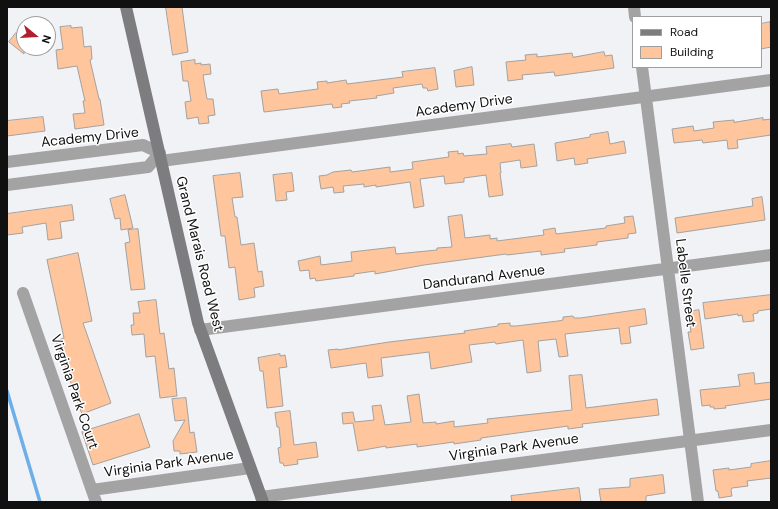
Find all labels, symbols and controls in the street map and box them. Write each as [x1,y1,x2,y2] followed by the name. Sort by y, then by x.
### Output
[16,16,56,56] north arrow
[632,16,762,68] legend
[670,24,698,40] text: Road
[39,33,54,45] text: N
[670,44,714,60] text: Building
[414,91,514,121] street label: Academy Drive
[40,125,140,151] street label: Academy Drive
[172,175,226,333] street label: Grand Marais Road West
[671,238,699,328] street label: Labelle Street
[422,262,546,294] street label: Dandurand Avenue
[47,333,101,451] street label: Virginia Park Court
[448,431,580,465] street label: Virginia Park Avenue
[103,447,235,481] street label: Virginia Park Avenue

